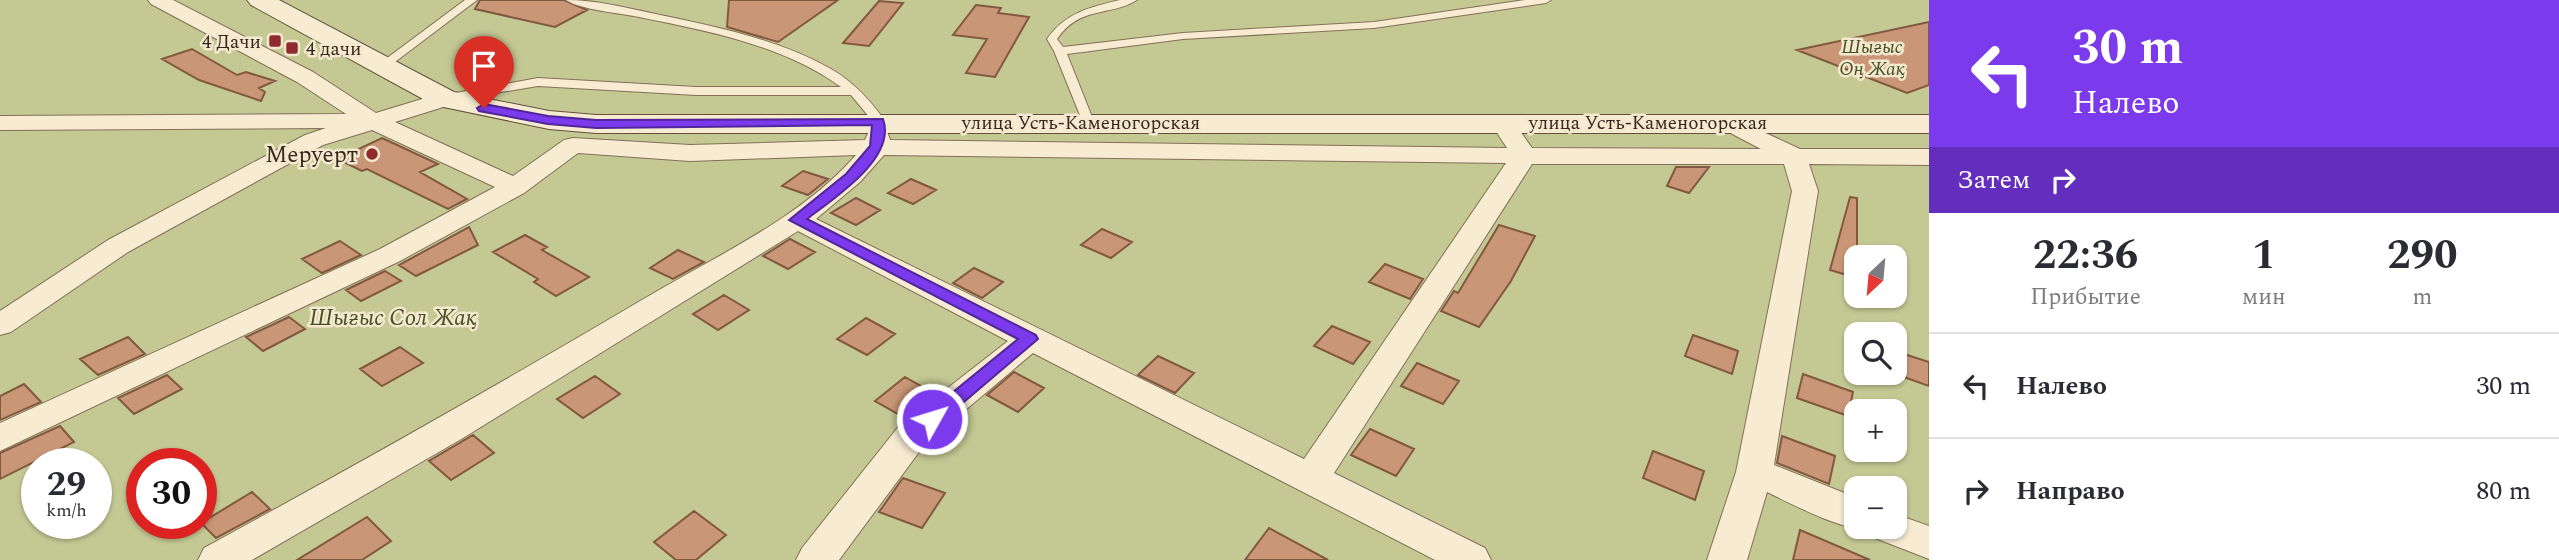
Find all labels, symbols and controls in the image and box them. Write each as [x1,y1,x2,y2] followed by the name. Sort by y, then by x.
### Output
[2072,11,2183,86] text: 30 m
[202,28,261,57] place label: 4 Дачи
[1957,28,2048,119] icon: left
[267,33,283,49] marker: 4 Дачи
[1839,33,1905,84] park label: Шығыс Оң Жақ
[306,35,362,64] place label: 4 дачи
[454,36,514,108] pin
[284,40,300,56] marker: 4 дачи
[465,47,503,85] icon: arrive
[2072,79,2180,128] text: Налево
[961,109,1200,138] street label: улица Усть-Каменогорская
[1528,109,1767,138] street label: улица Усть-Каменогорская
[265,138,358,173] place label: Меруерт
[364,146,380,162] marker: Меруерт
[1957,160,2030,200] text: Затем
[2044,161,2082,199] icon: right
[2033,224,2138,287] text: 22:36
[2252,224,2276,287] text: 1
[2387,224,2458,287] text: 290
[1844,245,1908,308] north arrow
[1844,245,1907,539] map controls
[2030,280,2141,315] text: Прибытие
[2242,280,2286,315] text: мин
[2412,280,2432,315] text: m
[309,301,477,336] park label: Шығыс Сол Жақ
[1844,322,1907,385] button: search
[2016,366,2107,406] text: Налево
[2476,366,2531,406] text: 30 m
[1957,367,1995,405] icon: left
[895,382,969,456] position arrow
[1844,399,1907,462] button: +
[126,448,217,539] speed limit sign: 30
[47,458,86,511] text: 29
[2016,471,2125,511] text: Направо
[2476,471,2531,511] text: 80 m
[1957,472,1995,510] icon: right
[1844,476,1907,539] button: −
[46,497,87,524] text: km/h

